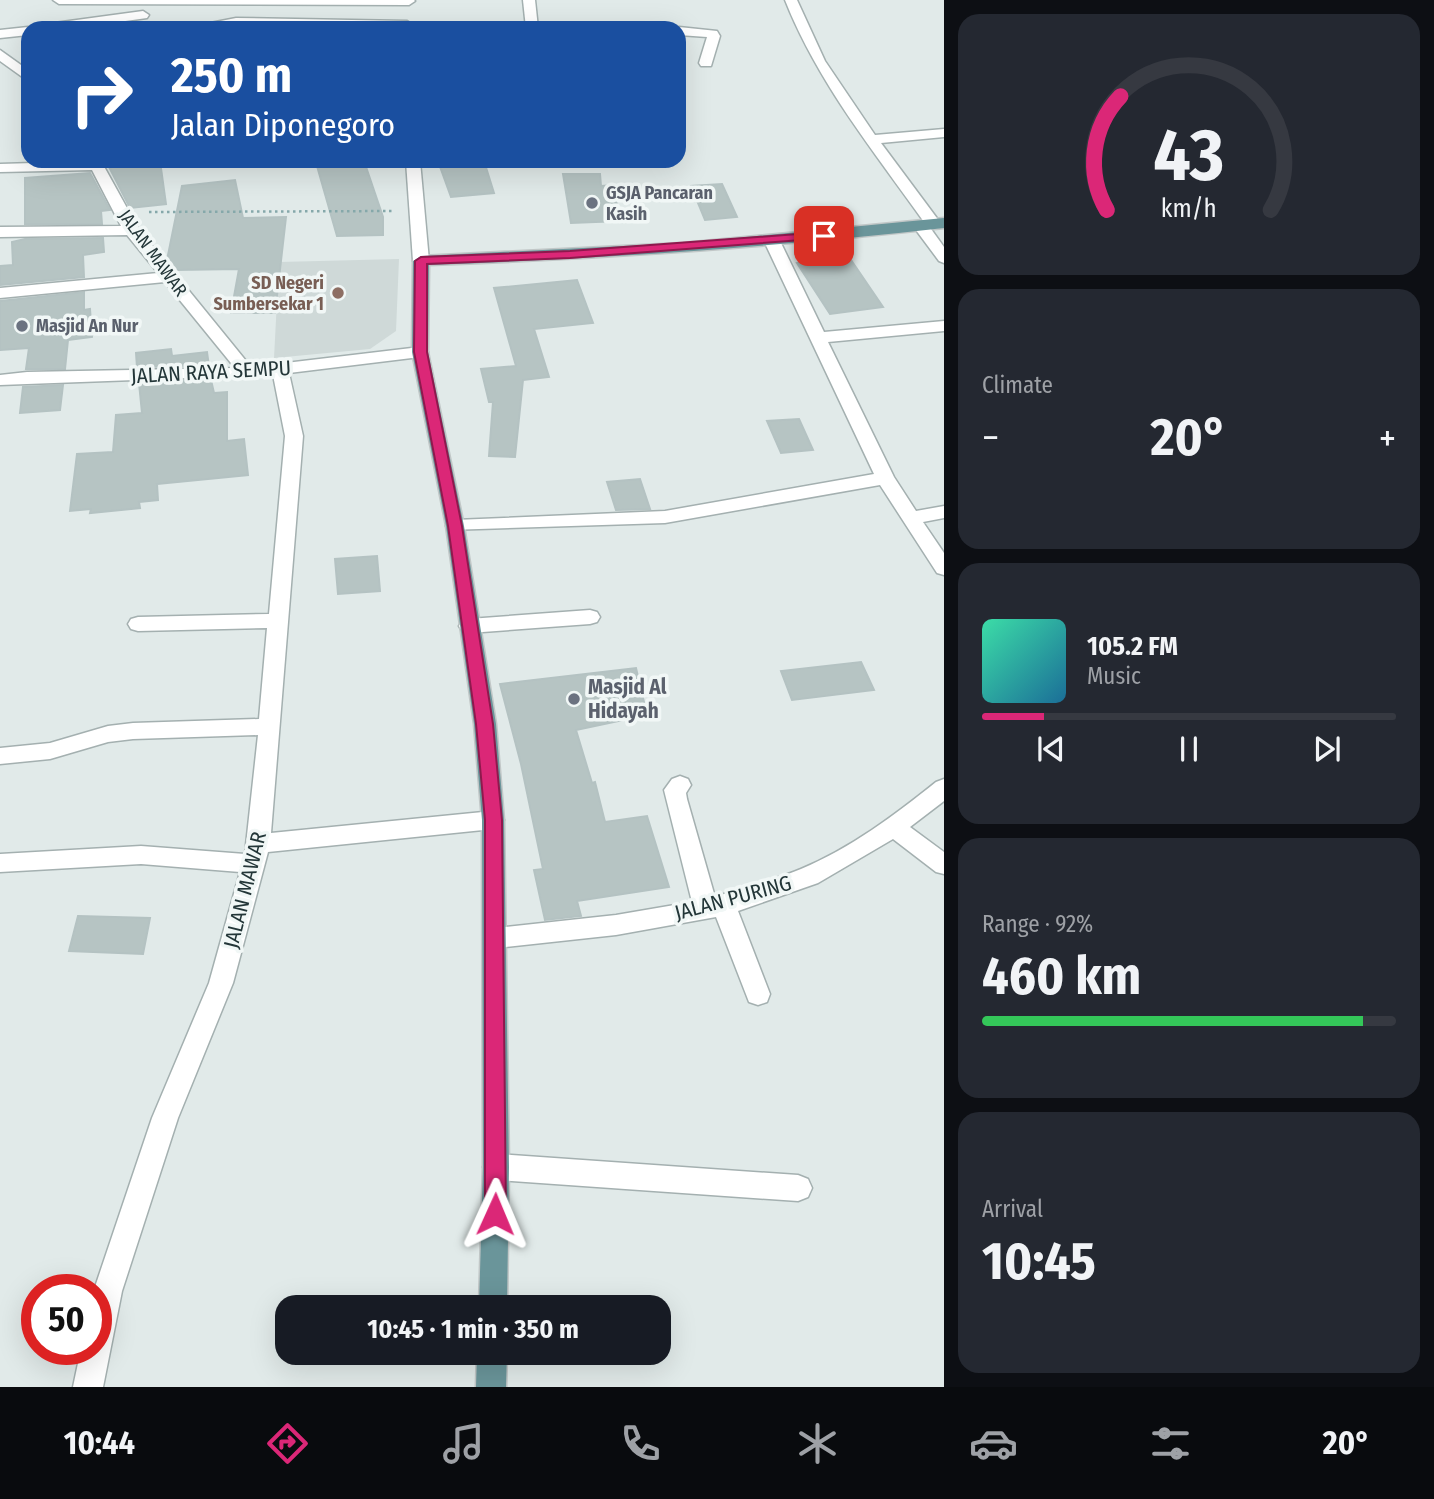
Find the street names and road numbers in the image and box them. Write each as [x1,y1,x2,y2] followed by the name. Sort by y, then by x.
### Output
[114,205,192,301] street label: JALAN MAWAR
[130,355,292,389] street label: JALAN RAYA SEMPU
[218,829,272,951] street label: JALAN MAWAR
[672,870,794,926] street label: JALAN PURING

